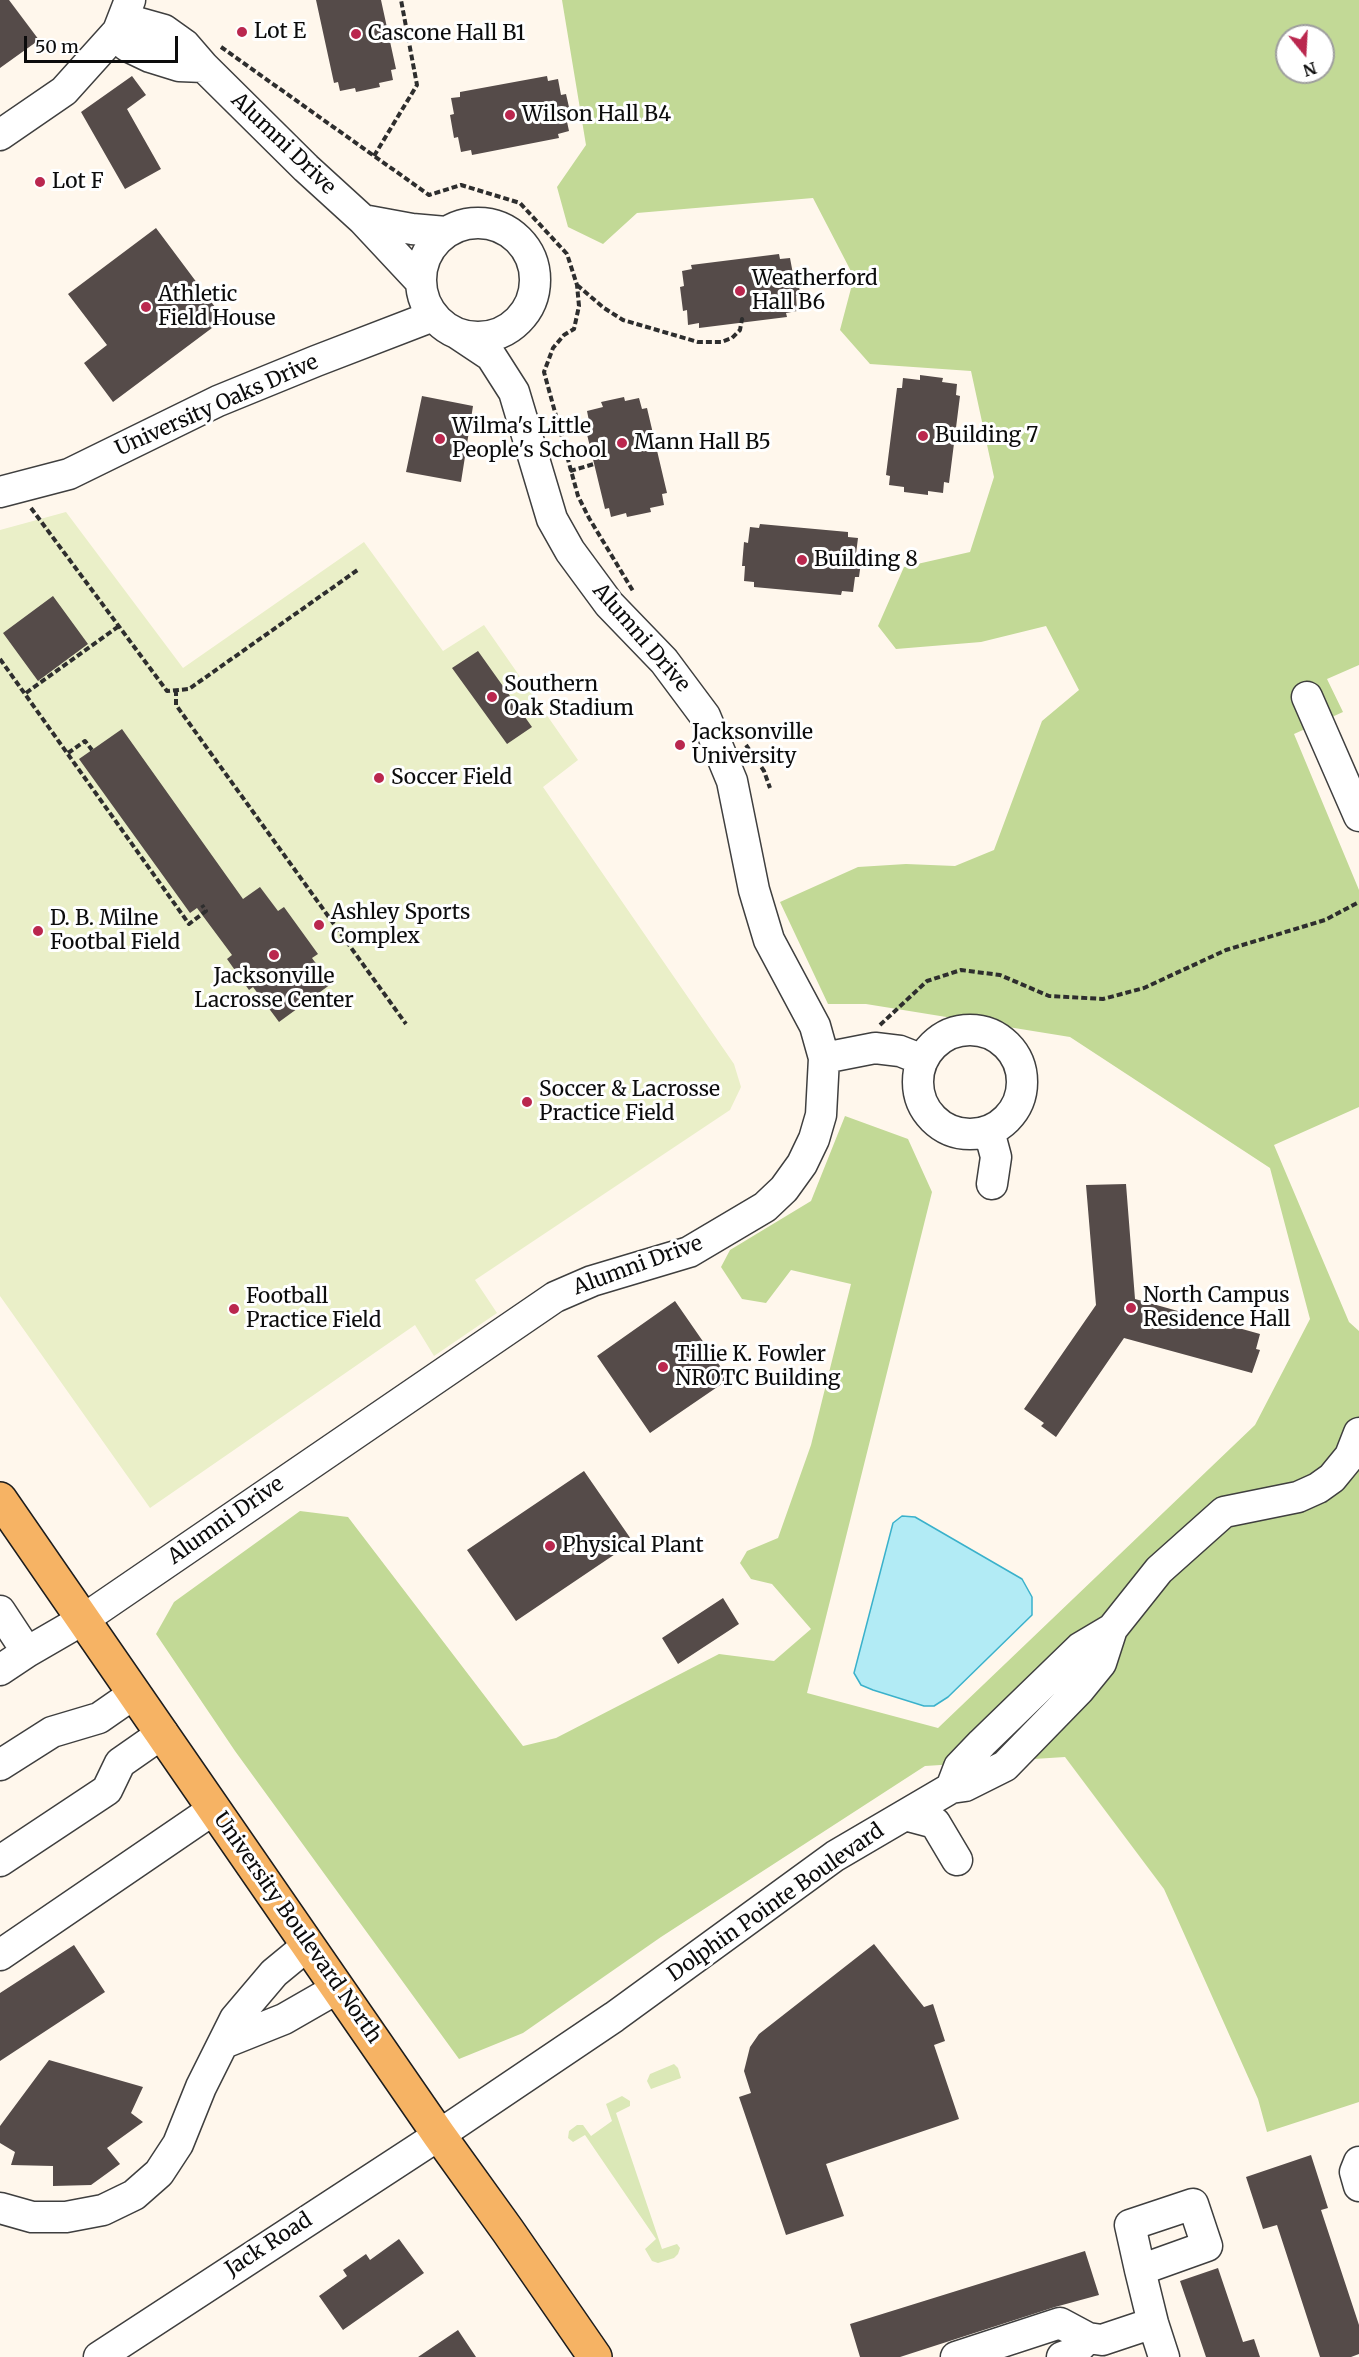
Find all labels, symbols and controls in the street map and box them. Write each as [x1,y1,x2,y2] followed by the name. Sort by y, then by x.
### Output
[254,19,306,45] place label: Lot E
[368,21,525,47] place label: Cascone Hall B1
[27,24,182,62] scale bar
[1275,24,1335,84] north arrow
[235,25,249,39] marker: Lot E
[349,27,363,41] marker: Cascone Hall B1
[35,35,79,58] text: 50 m
[1301,58,1319,81] text: N
[226,88,340,200] street label: Alumni Drive
[522,102,671,128] place label: Wilson Hall B4
[503,108,517,122] marker: Wilson Hall B4
[52,169,104,195] place label: Lot F
[33,175,47,189] marker: Lot F
[752,266,878,316] place label: Weatherford Hall B6
[158,282,275,332] place label: Athletic Field House
[733,284,747,298] marker: Weatherford Hall B6
[139,300,153,314] marker: Athletic Field House
[112,350,322,462] street label: University Oaks Drive
[452,414,607,464] place label: Wilma's Little People's School
[935,423,1038,449] place label: Building 7
[916,429,930,443] marker: Building 7
[634,430,771,456] place label: Mann Hall B5
[433,432,447,446] marker: Wilma's Little People's School
[615,436,629,450] marker: Mann Hall B5
[814,547,918,573] place label: Building 8
[795,553,809,567] marker: Building 8
[587,579,695,697] street label: Alumni Drive
[504,672,634,722] place label: Southern Oak Stadium
[485,690,499,704] marker: Southern Oak Stadium
[692,720,813,770] place label: Jacksonville University
[673,738,687,752] marker: Jacksonville University
[391,765,512,791] place label: Soccer Field
[372,771,386,785] marker: Soccer Field
[331,900,470,950] place label: Ashley Sports Complex
[50,906,180,956] place label: D. B. Milne Footbal Field
[312,918,326,932] marker: Ashley Sports Complex
[31,924,45,938] marker: D. B. Milne Footbal Field
[267,948,281,962] marker: Jacksonville Lacrosse Center
[194,964,354,1014] place label: Jacksonville Lacrosse Center
[539,1077,720,1127] place label: Soccer & Lacrosse Practice Field
[520,1095,534,1109] marker: Soccer & Lacrosse Practice Field
[570,1231,706,1301] street label: Alumni Drive
[1143,1283,1291,1333] place label: North Campus Residence Hall
[246,1284,381,1334] place label: Football Practice Field
[1124,1301,1138,1315] marker: North Campus Residence Hall
[227,1302,241,1316] marker: Football Practice Field
[675,1342,841,1392] place label: Tillie K. Fowler NROTC Building
[656,1360,670,1374] marker: Tillie K. Fowler NROTC Building
[163,1472,289,1570] street label: Alumni Drive
[562,1533,704,1559] place label: Physical Plant
[543,1539,557,1553] marker: Physical Plant
[207,1808,387,2048] street label: University Boulevard North
[663,1819,889,1987] street label: Dolphin Pointe Boulevard
[221,2208,317,2282] street label: Jack Road

